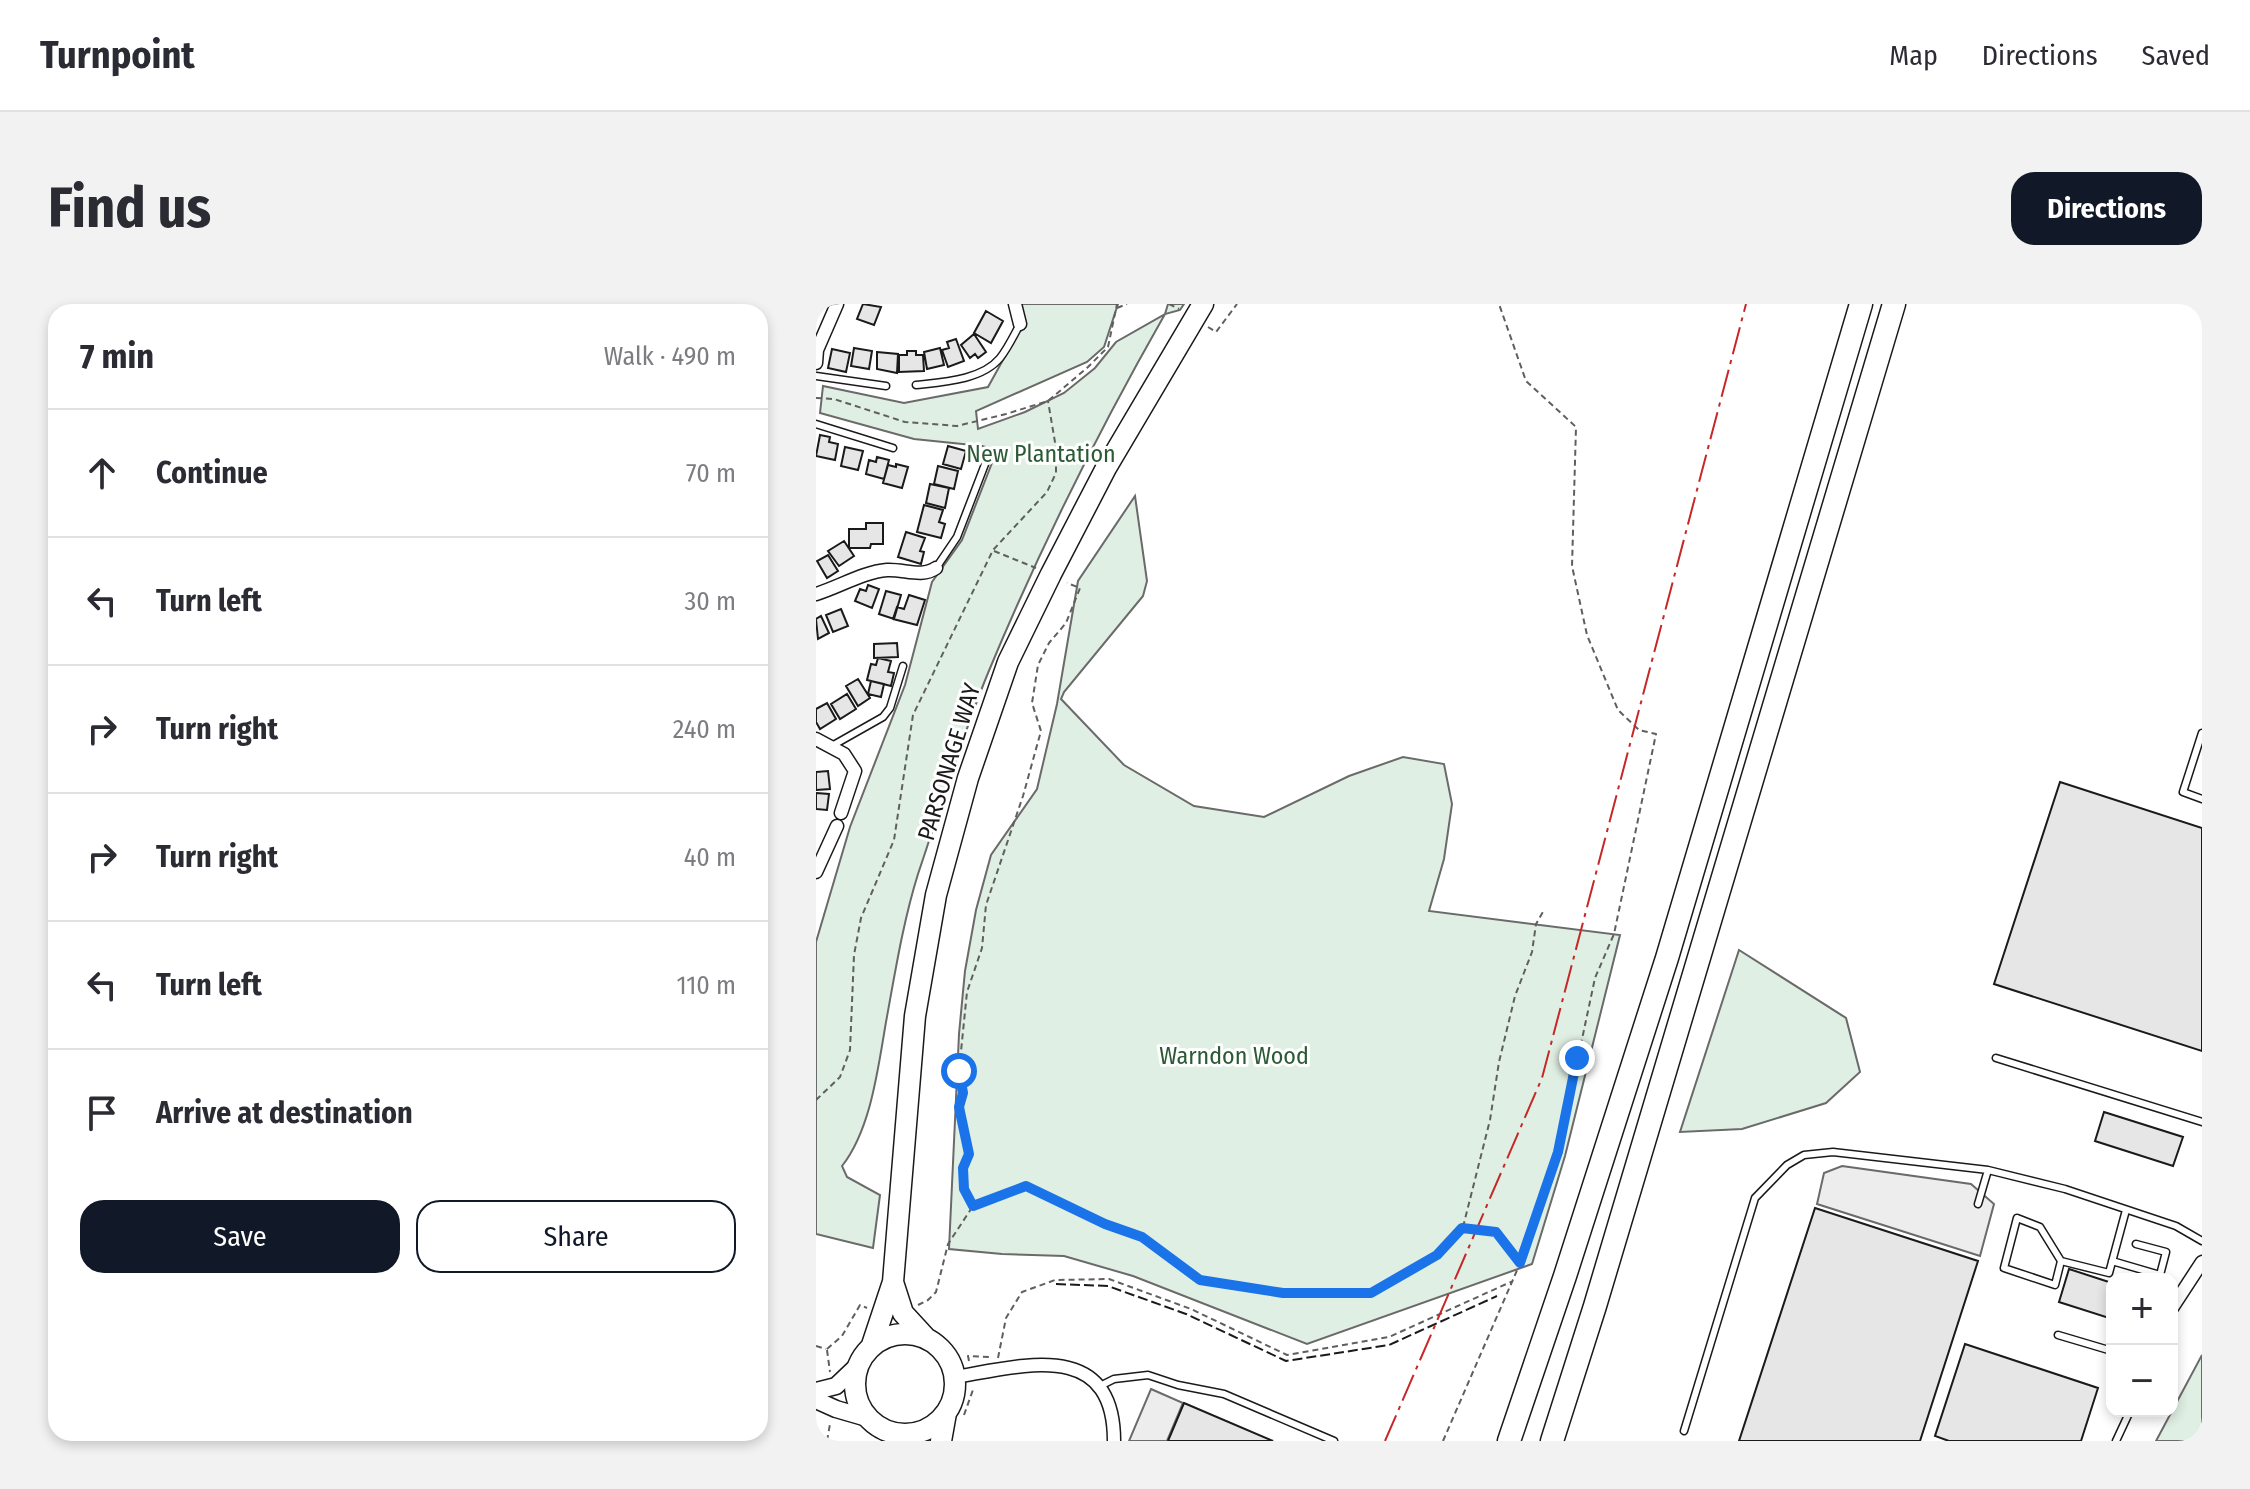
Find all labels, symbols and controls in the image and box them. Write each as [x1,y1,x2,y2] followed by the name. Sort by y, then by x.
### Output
[40,32,195,78] text: Turnpoint
[1889,39,1938,72] text: Map
[1982,39,2098,72] text: Directions
[2142,39,2210,72] text: Saved
[2011,172,2202,245] button: Directions
[48,175,211,242] text: Find us
[80,336,154,377] text: 7 min
[604,341,736,372] text: Walk · 490 m
[966,440,1116,468] park label: New Plantation
[80,451,124,495] icon: ahead
[156,455,268,491] text: Continue
[686,458,736,489] text: 70 m
[80,579,124,623] icon: left
[156,583,262,619] text: Turn left
[685,586,736,617] text: 30 m
[912,680,986,844] street label: PARSONAGE WAY
[80,707,124,751] icon: right
[156,711,278,747] text: Turn right
[673,714,736,745] text: 240 m
[80,835,124,879] icon: right
[156,839,278,875] text: Turn right
[684,842,736,873] text: 40 m
[80,963,124,1007] icon: left
[156,967,262,1003] text: Turn left
[676,970,736,1001] text: 110 m
[1559,1040,1595,1076] route end
[1159,1042,1309,1070] park label: Warndon Wood
[941,1053,977,1089] route start
[80,1091,124,1135] icon: arrive
[156,1095,413,1131] text: Arrive at destination
[80,1200,400,1273] button: Save
[416,1200,736,1273] button: Share
[2106,1273,2178,1417] map controls
[2106,1273,2178,1345] button: +
[2106,1345,2178,1417] button: −

